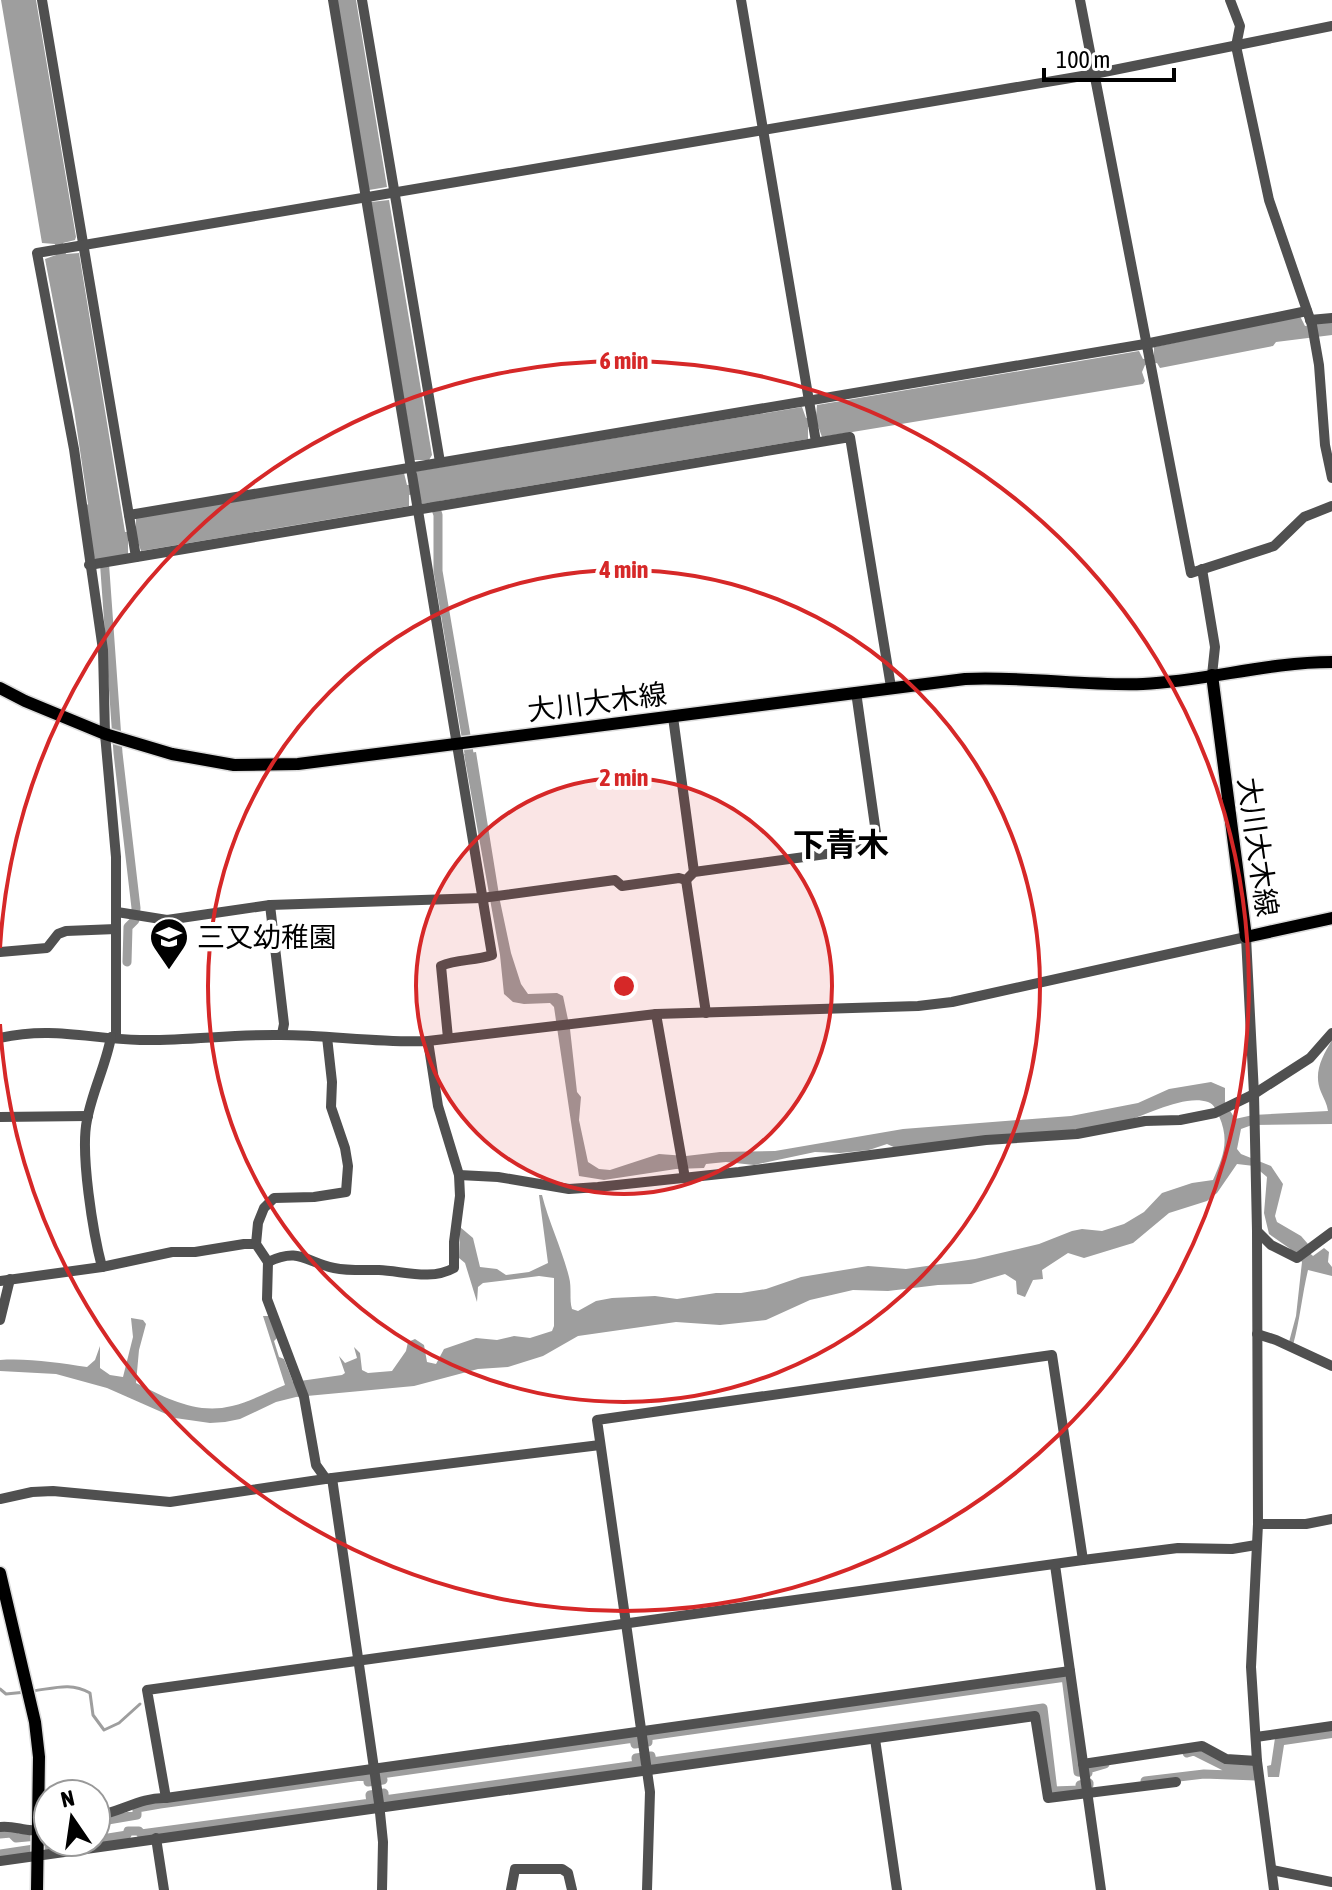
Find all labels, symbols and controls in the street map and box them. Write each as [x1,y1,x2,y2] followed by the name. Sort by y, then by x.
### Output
[1044,32,1174,82] scale bar
[1056,46,1110,73] text: 100 m
[599,347,649,374] text: 6 min
[598,556,649,583] text: 4 min
[526,678,668,726] street label: 大川大木線
[599,764,649,791] text: 2 min
[1232,775,1284,919] street label: 大川大木線
[793,826,889,863] district label: 下青木
[148,916,190,971] school or university icon: 三又幼稚園
[197,921,337,953] place label: 三又幼稚園
[610,972,638,1000] centre of rings
[32,1778,112,1858] north arrow
[58,1784,77,1813] text: N

